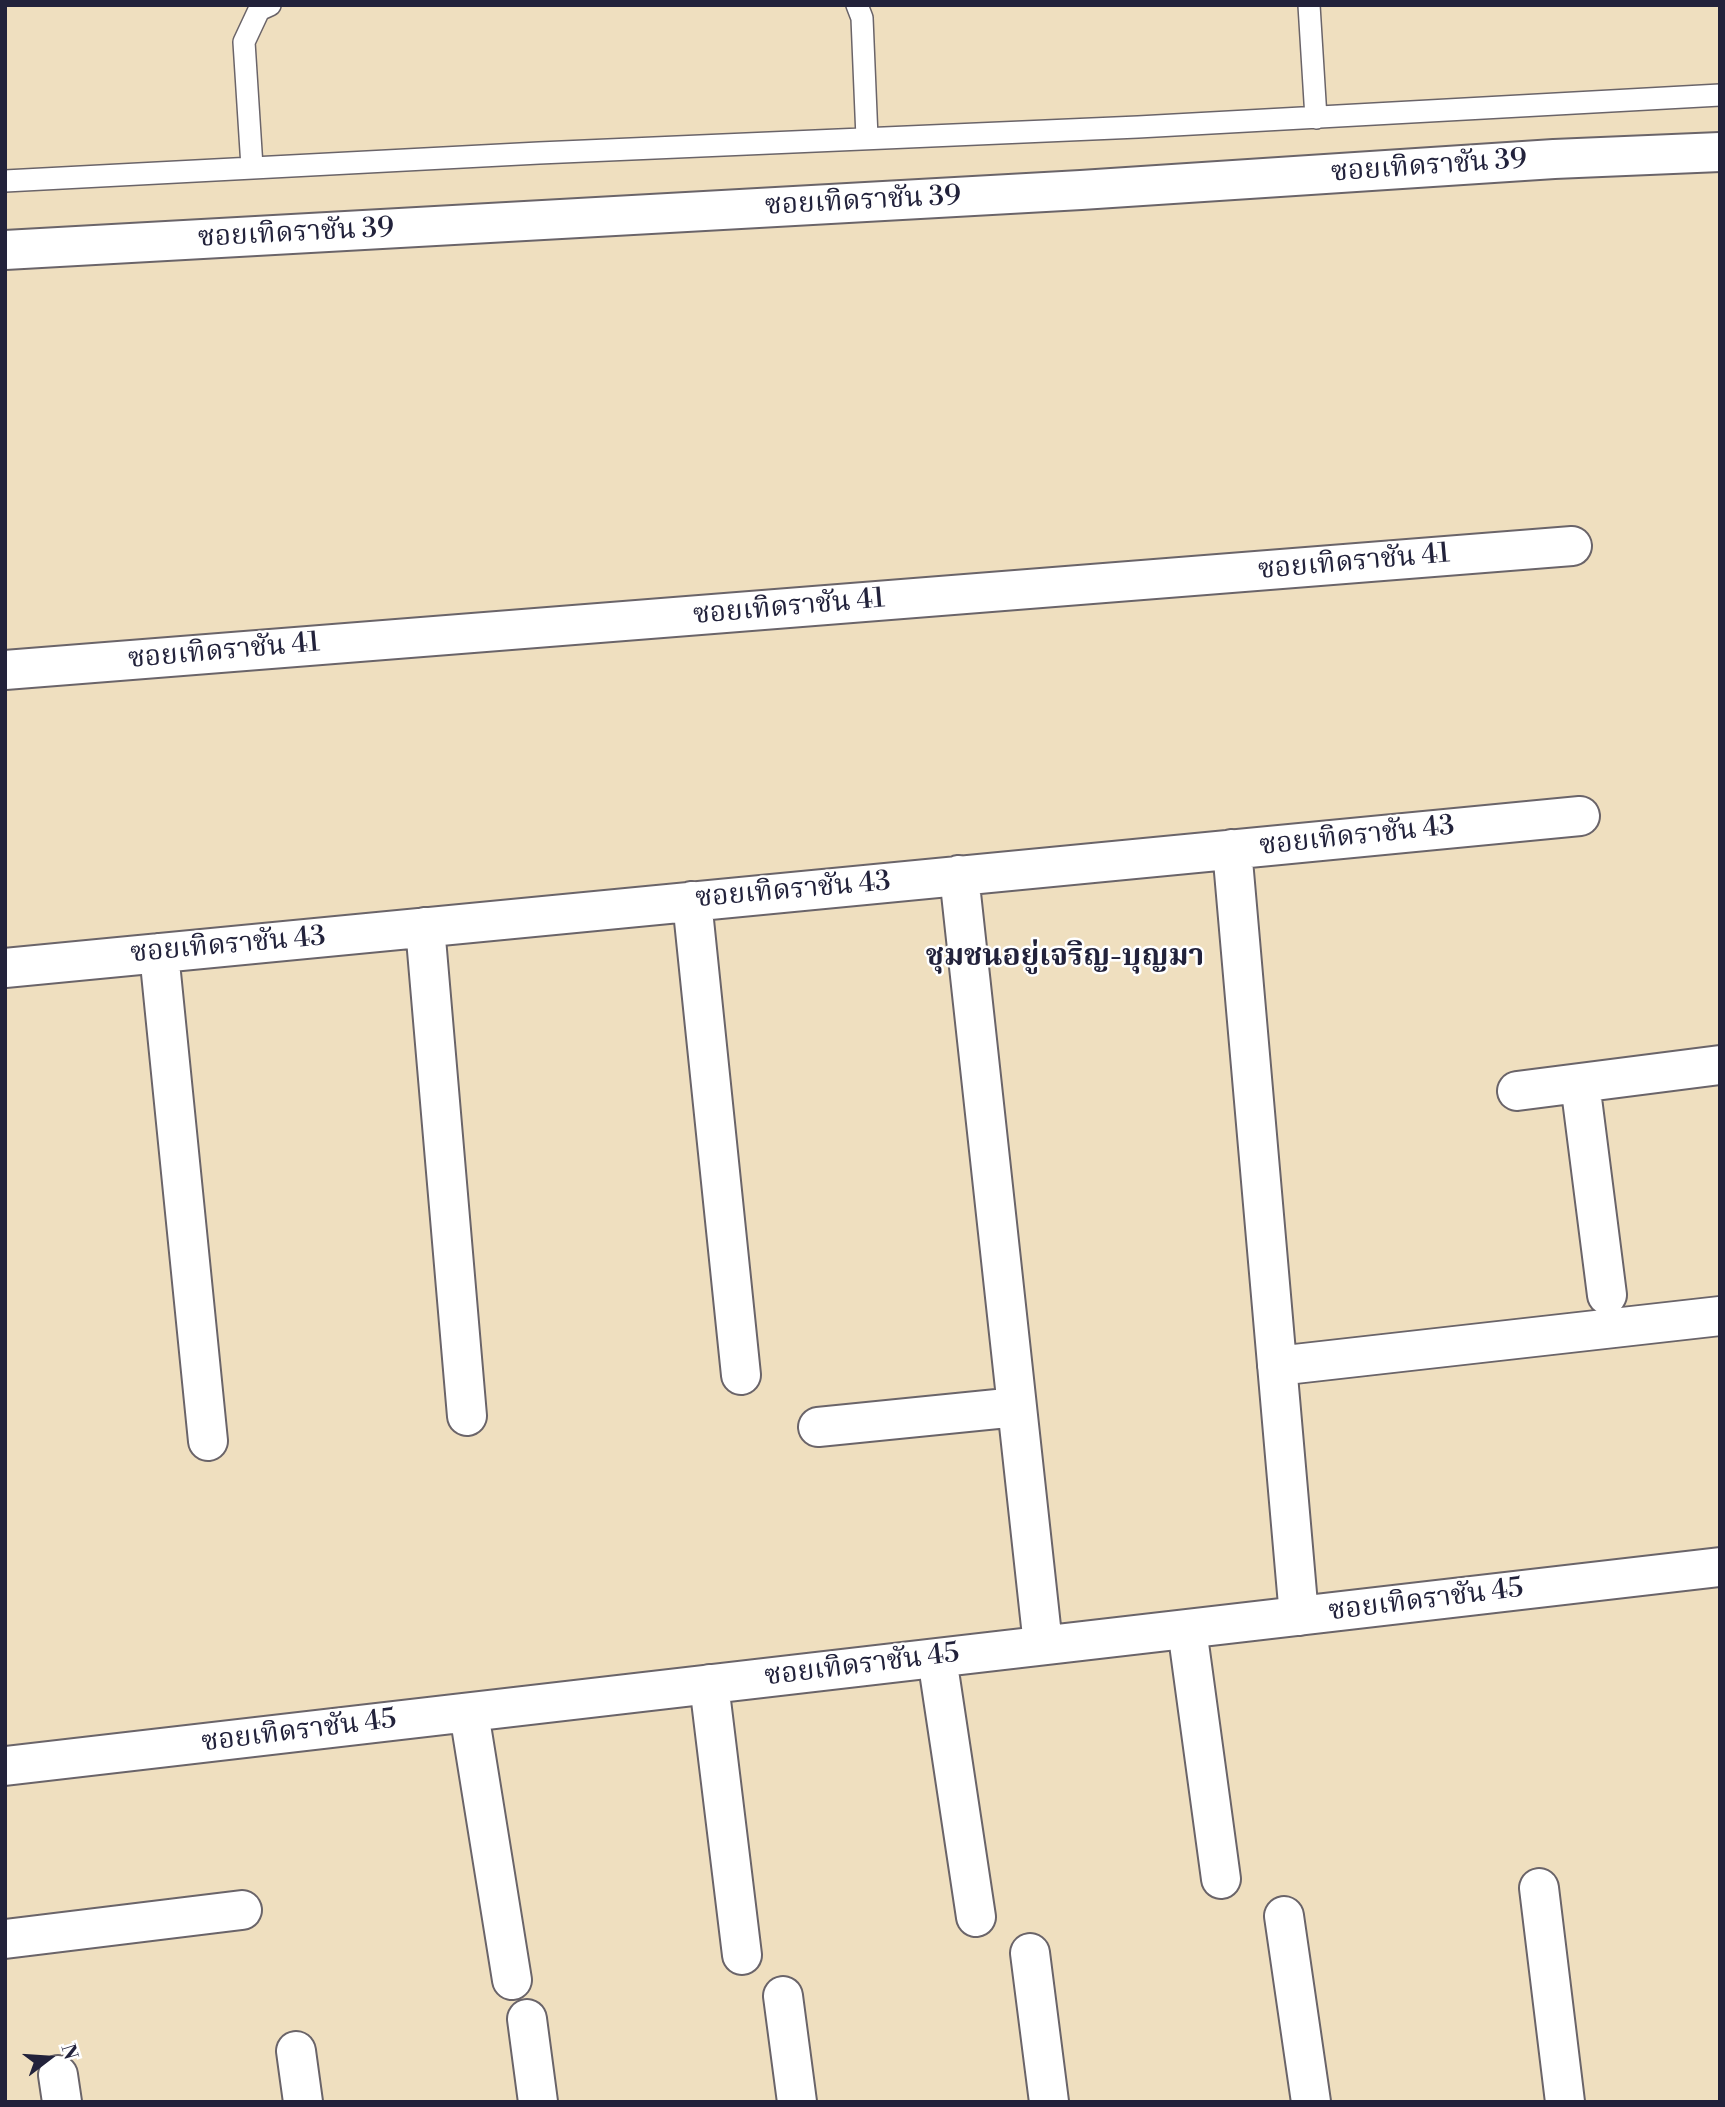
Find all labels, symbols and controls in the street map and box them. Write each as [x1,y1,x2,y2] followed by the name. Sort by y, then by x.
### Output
[1330,143,1528,191] street label: ซอยเทิดราชัน 39
[764,180,962,224] street label: ซอยเทิดราชัน 39
[197,212,395,256] street label: ซอยเทิดราชัน 39
[1257,538,1451,588] street label: ซอยเทิดราชัน 41
[692,583,886,633] street label: ซอยเทิดราชัน 41
[127,627,321,677] street label: ซอยเทิดราชัน 41
[1258,810,1456,864] street label: ซอยเทิดราชัน 43
[694,866,892,916] street label: ซอยเทิดราชัน 43
[129,921,327,971] street label: ซอยเทิดราชัน 43
[926,940,1204,976] district label: ชุมชนอยู่เจริญ-บุญมา
[1327,1572,1525,1630] street label: ซอยเทิดราชัน 45
[763,1637,961,1695] street label: ซอยเทิดราชัน 45
[200,1703,398,1761] street label: ซอยเทิดราชัน 45
[14,2023,84,2093] north arrow
[55,2041,83,2063] text: N

